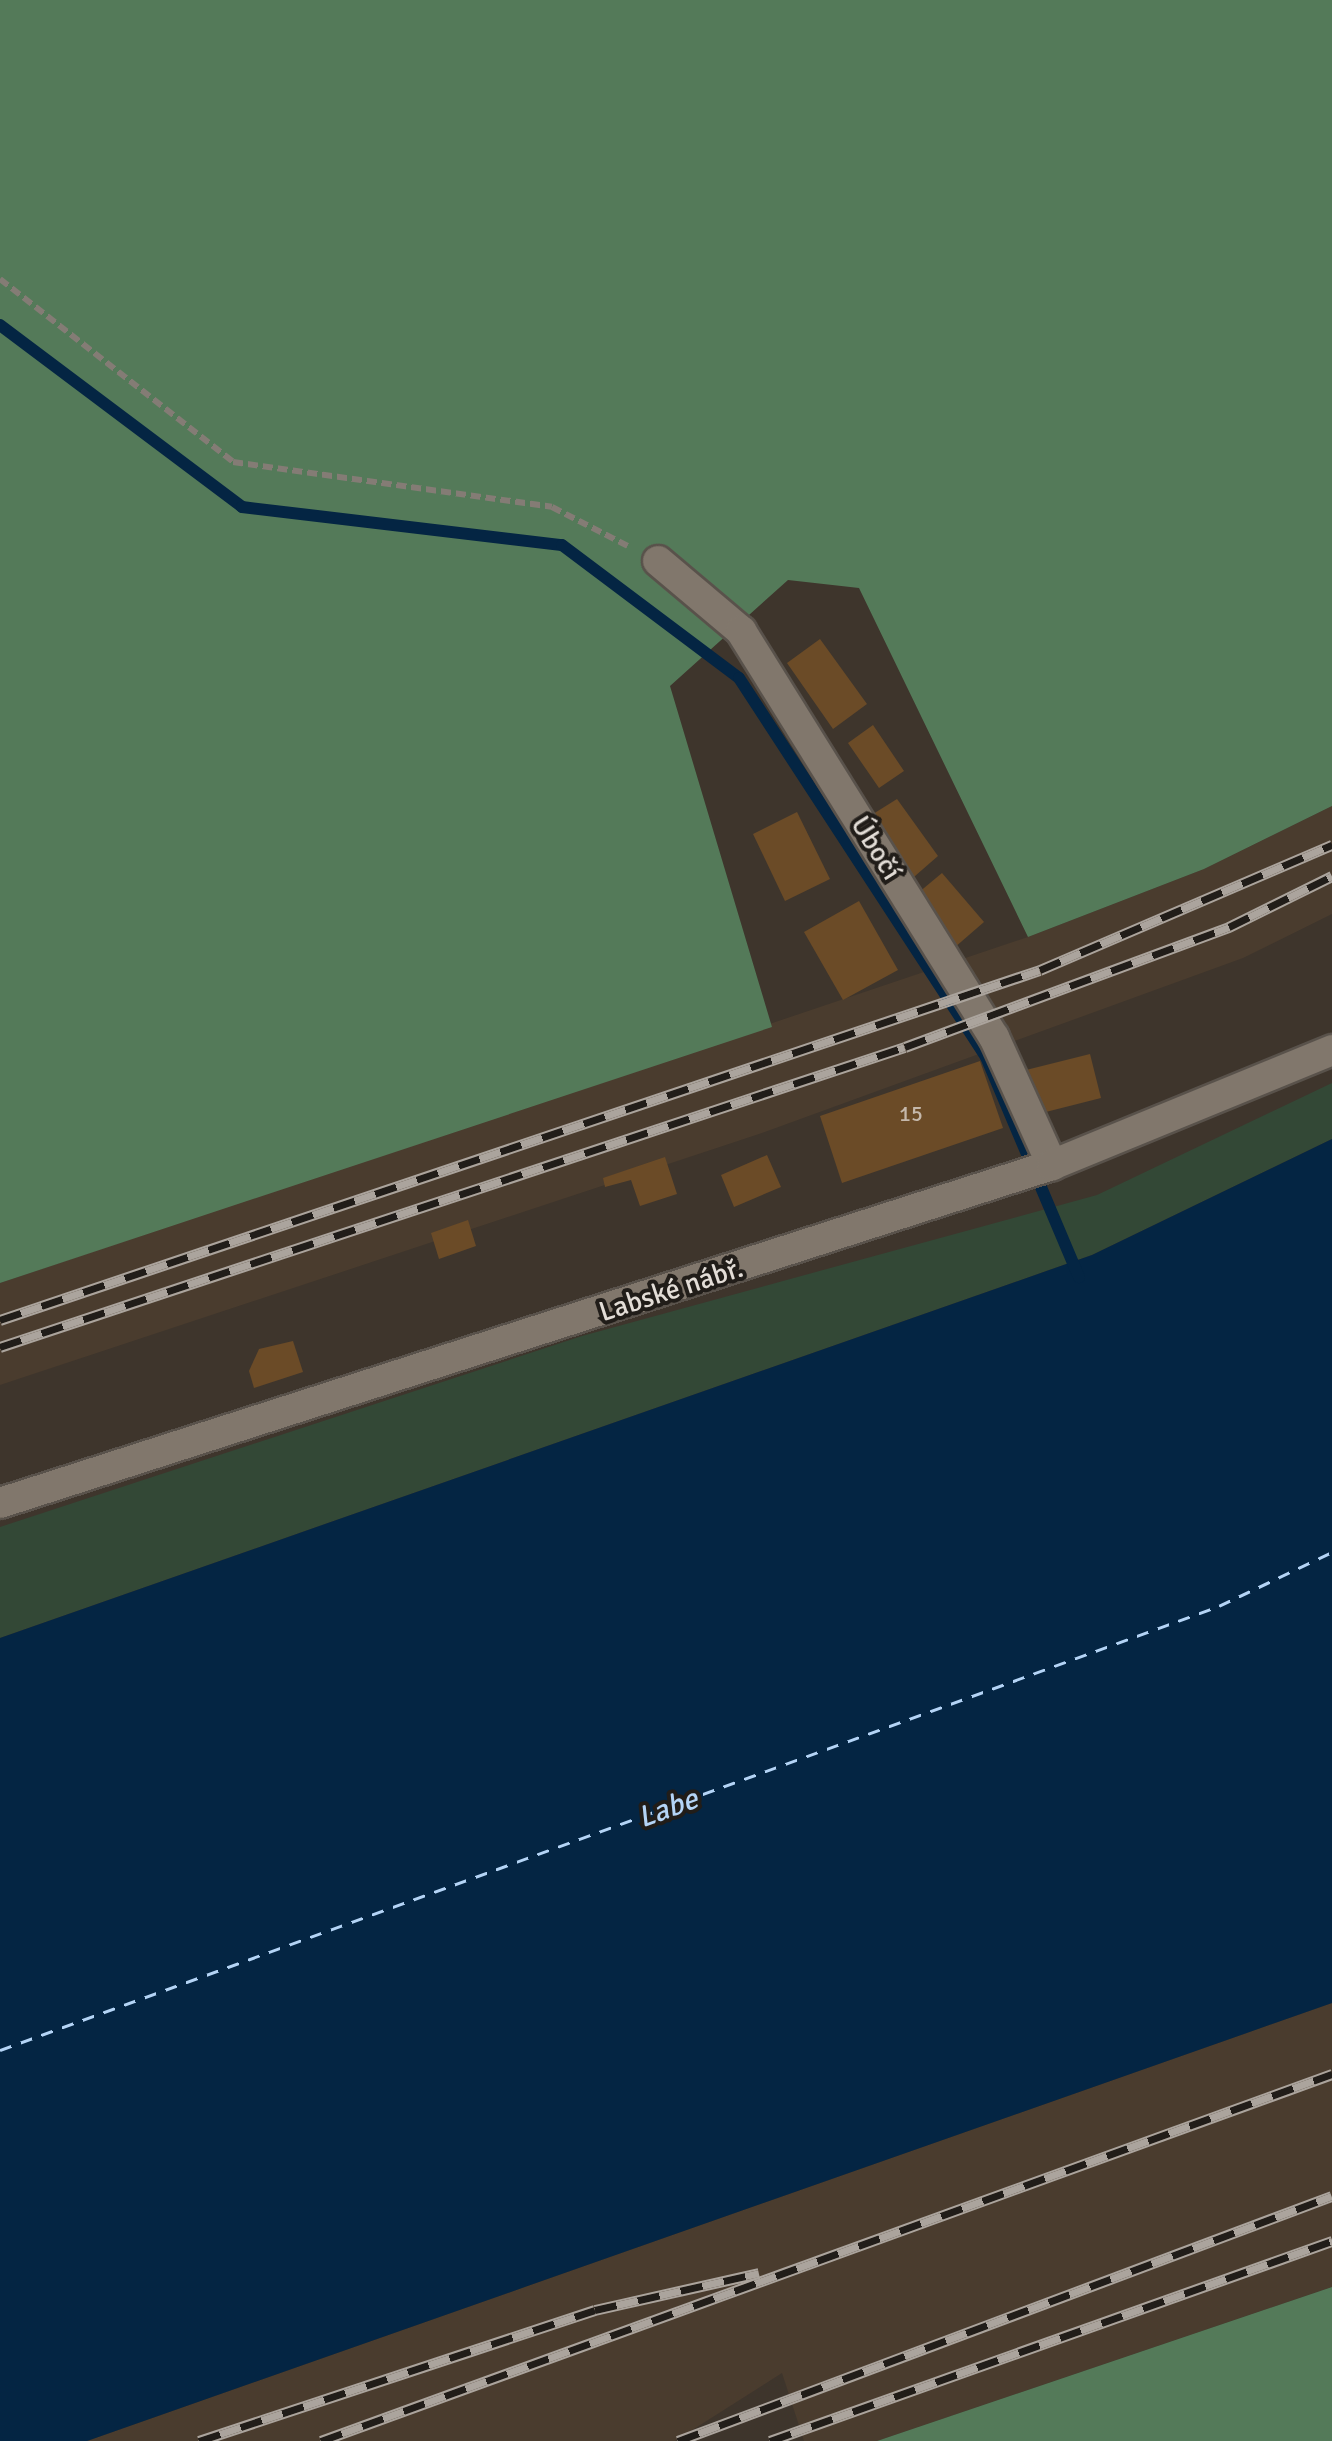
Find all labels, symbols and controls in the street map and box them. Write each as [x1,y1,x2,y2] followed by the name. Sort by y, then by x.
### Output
[843,810,909,886] street label: Úbočí
[899,1101,923,1127] house number: 15
[595,1251,747,1329] street label: Labské nábř.
[633,1782,703,1836] water label: Labe

